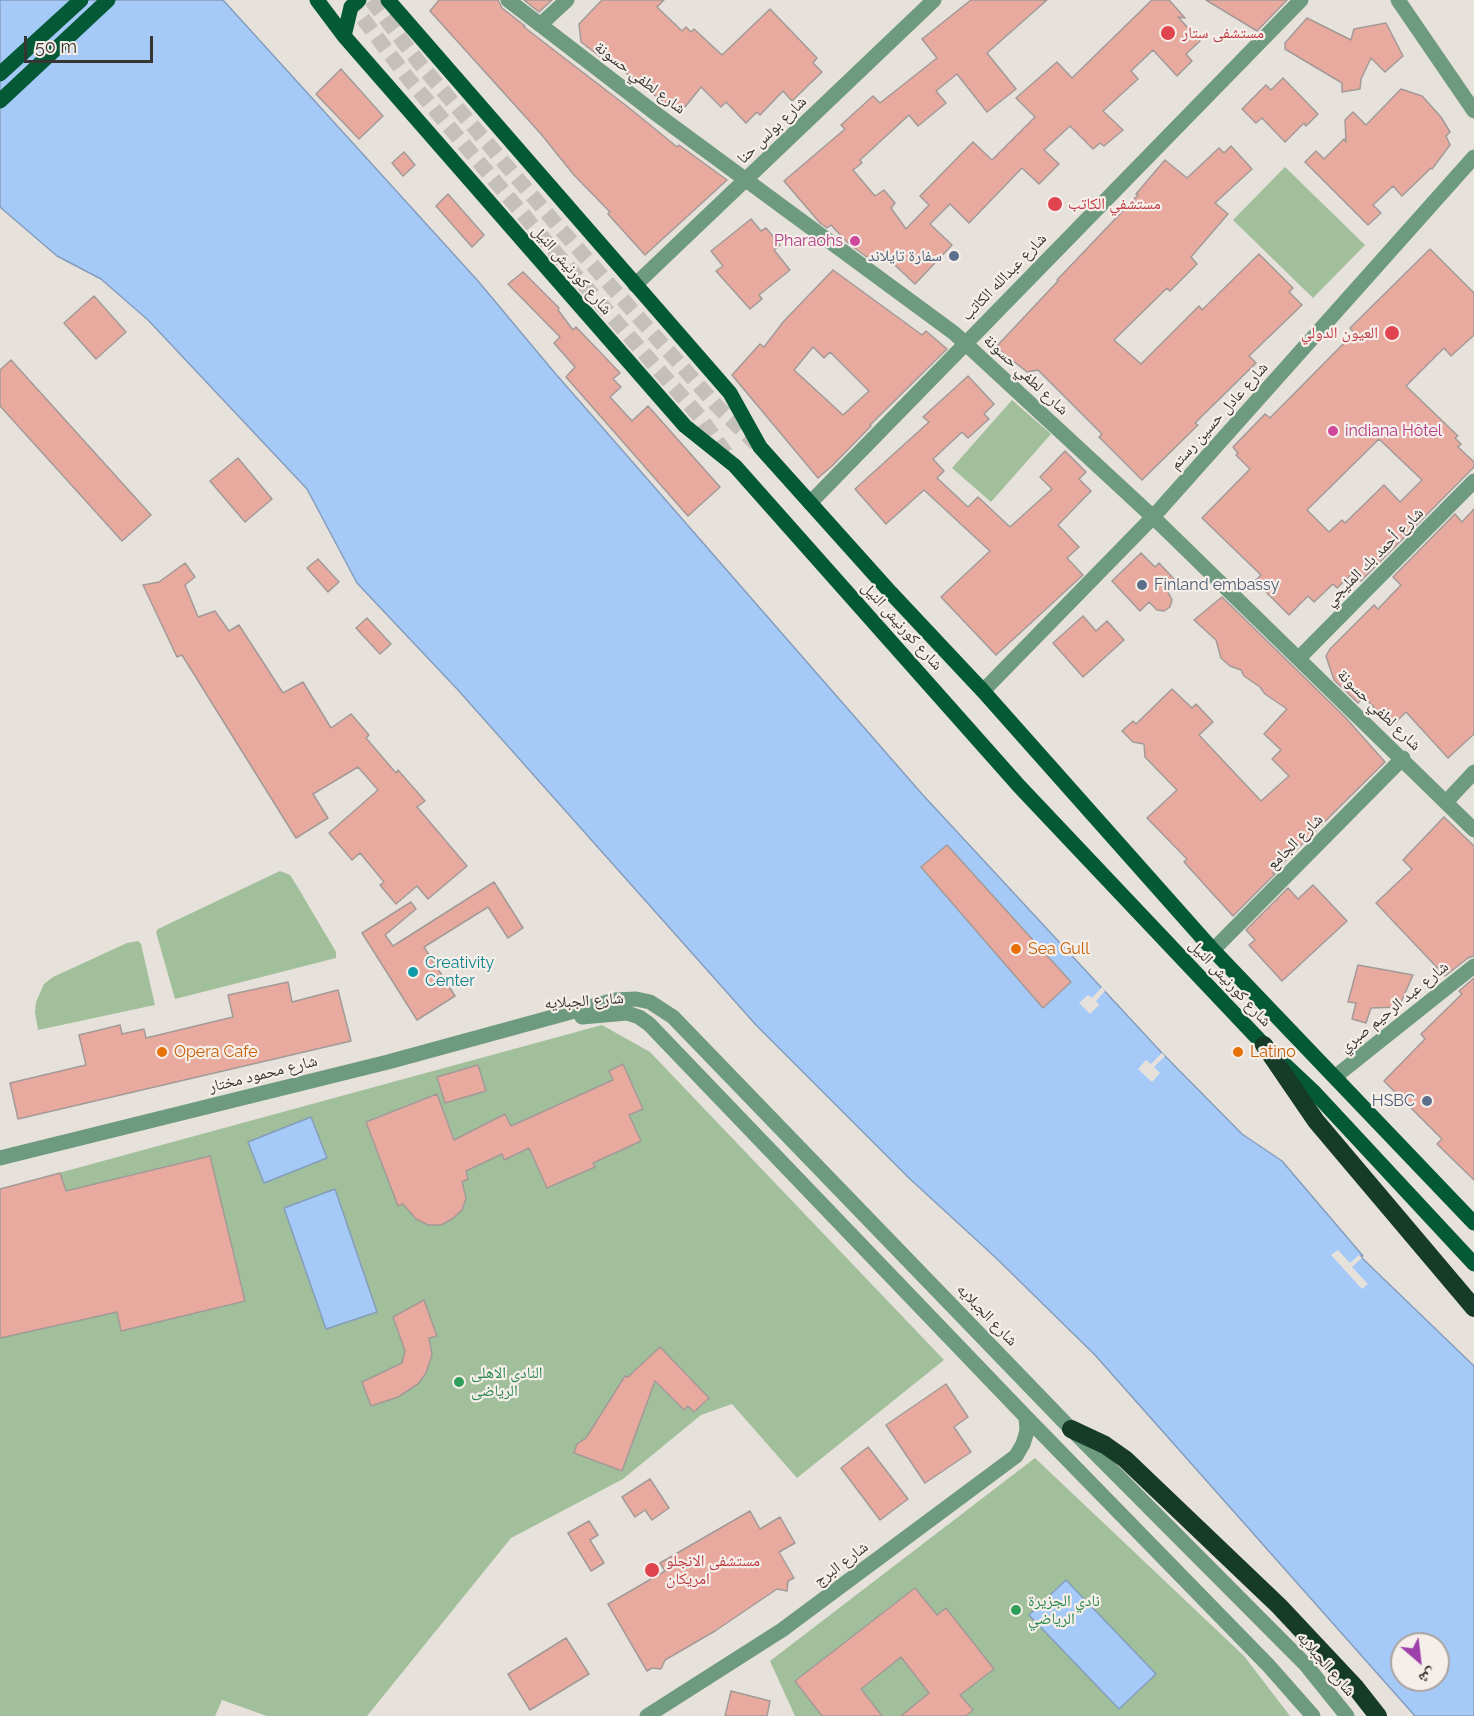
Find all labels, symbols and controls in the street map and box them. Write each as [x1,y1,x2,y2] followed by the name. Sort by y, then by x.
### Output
[1182,23,1264,43] place label: مستشفى ستار
[27,24,156,62] scale bar
[1159,24,1177,42] marker: مستشفى ستار
[35,36,77,57] text: 50 m
[591,37,689,119] street label: شارع لطفي حسونة
[733,92,811,168] street label: شارع بولس حنا
[1068,194,1161,214] place label: مستشفي الكاتب
[1046,195,1064,213] marker: مستشفي الكاتب
[528,221,616,319] street label: شارع كورنيش النيل
[957,229,1051,325] street label: شارع عبدالله الكاتب
[774,231,843,251] place label: Pharaohs
[848,234,862,248] marker: Pharaohs
[868,246,942,266] place label: سفارة تايلاند
[947,249,961,263] marker: سفارة تايلاند
[1301,323,1378,343] place label: العيون الدولي
[1383,324,1401,342] marker: العيون الدولي
[980,331,1072,419] street label: شارع لطفي حسونة
[1166,358,1272,474] street label: شارع عادل حسين رستم
[1345,421,1442,441] place label: indiana Hôtel
[1326,424,1340,438] marker: indiana Hôtel
[1320,503,1428,611] street label: شارع أحمد بك المليجي
[1154,575,1279,595] place label: Finland embassy
[857,578,947,674] street label: شارع كورنيش النيل
[1135,578,1149,592] marker: Finland embassy
[1333,665,1425,755] street label: شارع لطفي حسونة
[1263,810,1327,874] street label: شارع الجامع
[1185,935,1275,1031] street label: شارع كورنيش النيل
[1028,939,1090,959] place label: Sea Gull
[1009,942,1023,956] marker: Sea Gull
[425,953,494,991] place label: Creativity Center
[1336,957,1452,1057] street label: شارع عبد الرحيم صبري
[406,965,420,979] marker: Creativity Center
[544,989,624,1013] street label: شارع الجبلايه
[174,1042,258,1062] place label: Opera Cafe
[1250,1042,1296,1062] place label: Latino
[155,1045,169,1059] marker: Opera Cafe
[1231,1045,1245,1059] marker: Latino
[207,1051,319,1097] street label: شارع محمود مختار
[1372,1091,1415,1111] place label: HSBC
[1420,1094,1434,1108] marker: HSBC
[952,1280,1022,1350] street label: شارع الجبلايه
[471,1363,543,1401] place label: النادى الاهلى الرياضى
[452,1375,466,1389] marker: النادى الاهلى الرياضى
[810,1537,872,1591] street label: شارع البرج
[666,1551,760,1589] place label: مستشفى الانجلو امريكان
[643,1561,661,1579] marker: مستشفى الانجلو امريكان
[1028,1591,1100,1629] place label: نادي الجزيرة الرياضي
[1009,1603,1023,1617] marker: نادي الجزيرة الرياضي
[1293,1628,1359,1700] street label: شارع الجبلايه
[1390,1632,1450,1692] north arrow
[1416,1664,1440,1689] text: ش

